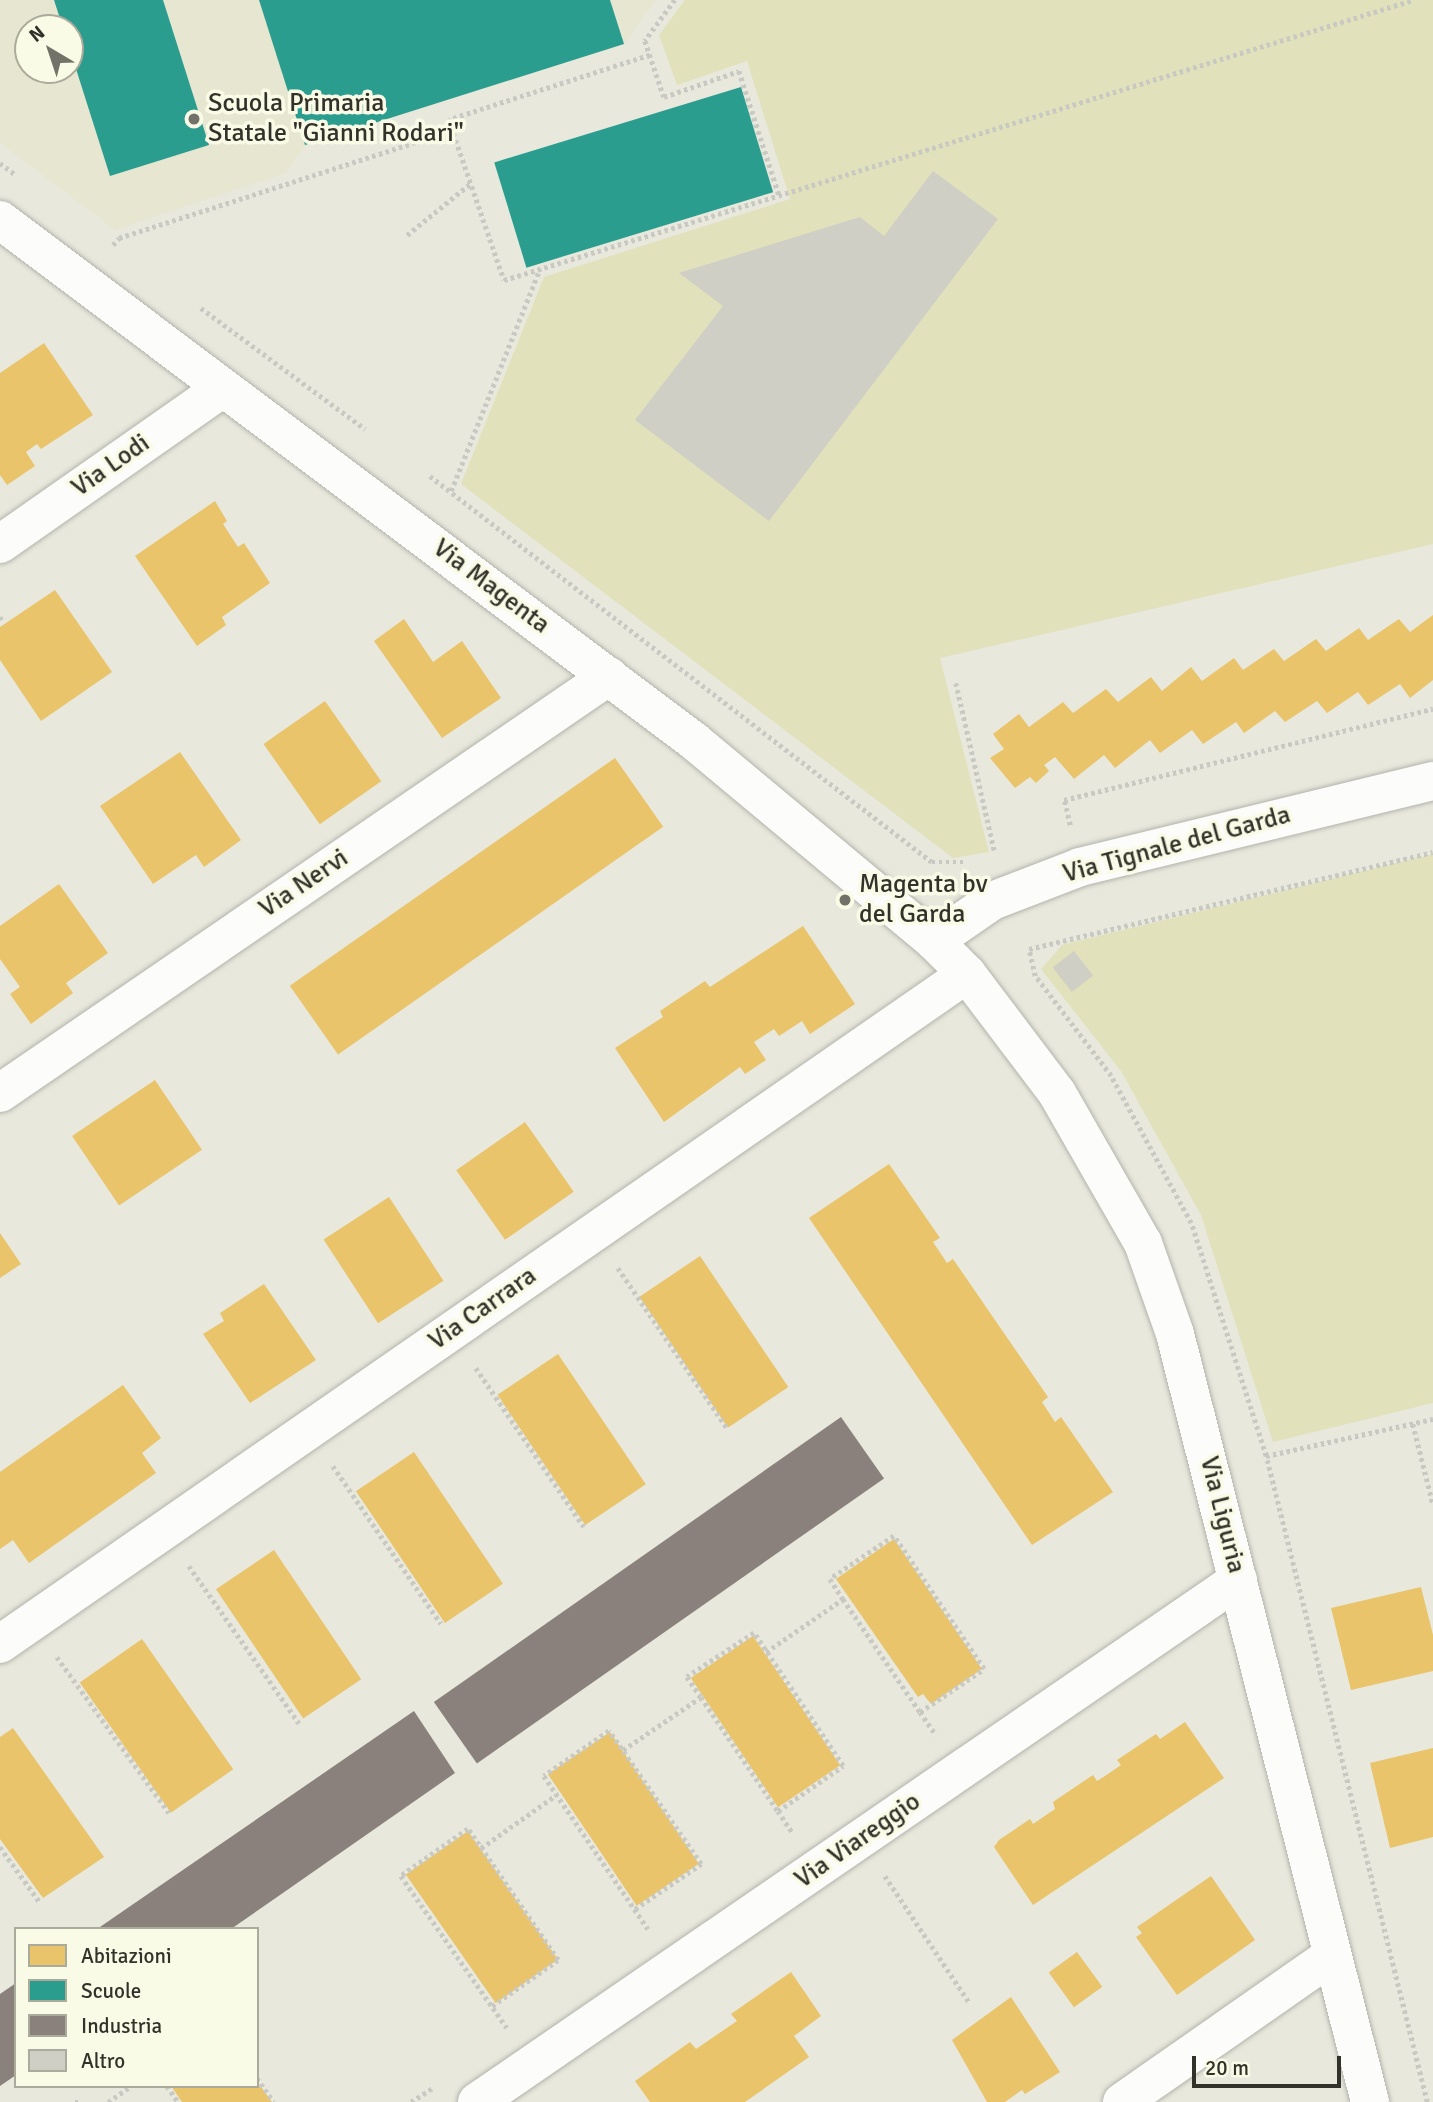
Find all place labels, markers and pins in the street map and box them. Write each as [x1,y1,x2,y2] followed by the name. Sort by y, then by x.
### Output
[208,88,464,150] place label: Scuola Primaria Statale "Gianni Rodari"
[186,111,202,127] marker: Scuola Primaria Statale "Gianni Rodari"
[859,869,988,931] place label: Magenta bv del Garda
[837,892,853,908] marker: Magenta bv del Garda

